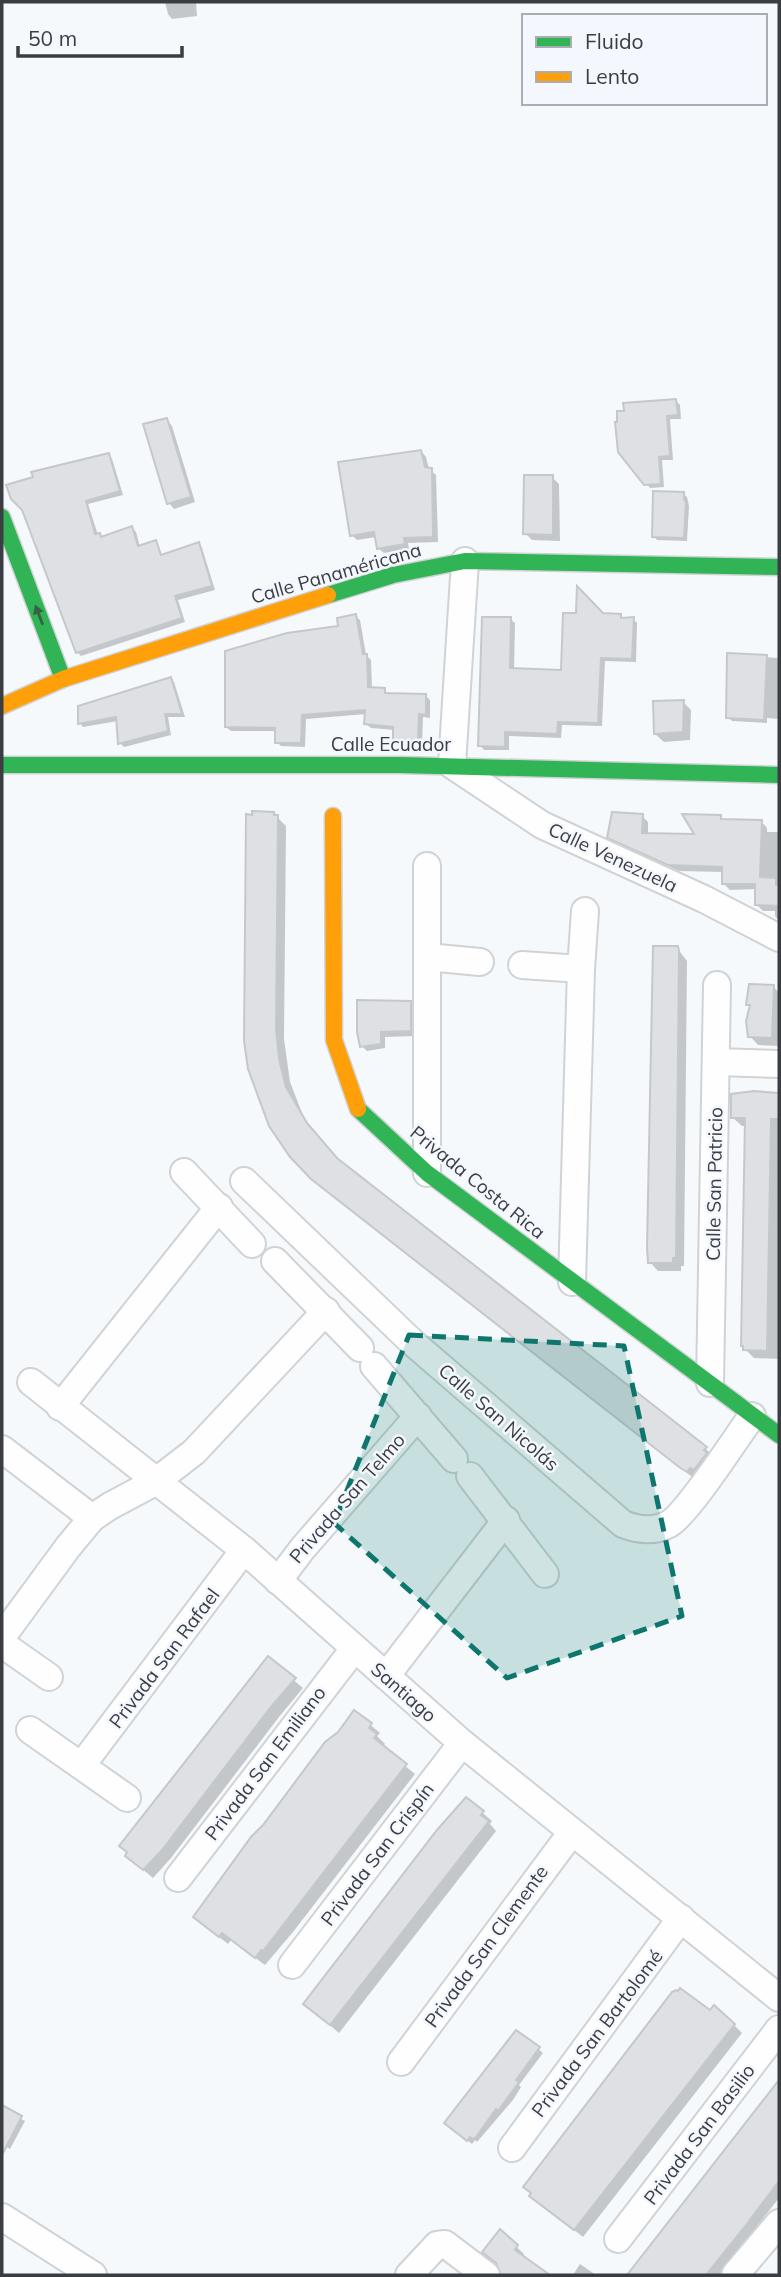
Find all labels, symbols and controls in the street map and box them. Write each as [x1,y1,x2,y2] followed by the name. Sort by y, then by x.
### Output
[18,14,182,58] scale bar
[522,14,767,105] legend
[28,25,77,51] text: 50 m
[585,28,644,54] text: Fluido
[585,63,639,89] text: Lento
[248,537,424,609] street label: Calle Panaméricana
[33,604,44,625] one-way arrow
[331,732,451,756] street label: Calle Ecuador
[545,817,681,897] street label: Calle Venezuela
[701,1107,727,1261] street label: Calle San Patricio
[406,1120,550,1244] street label: Privada Costa Rica
[434,1358,564,1476] street label: Calle San Nicolás
[284,1428,410,1568] street label: Privada San Telmo
[104,1583,224,1733] street label: Privada San Rafael
[366,1657,442,1727] street label: Santiago
[199,1681,331,1845] street label: Privada San Emiliano
[315,1778,439,1930] street label: Privada San Crispín
[419,1860,553,2032] street label: Privada San Clemente
[526,1945,668,2121] street label: Privada San Bartolomé
[638,2059,760,2209] street label: Privada San Basilio

